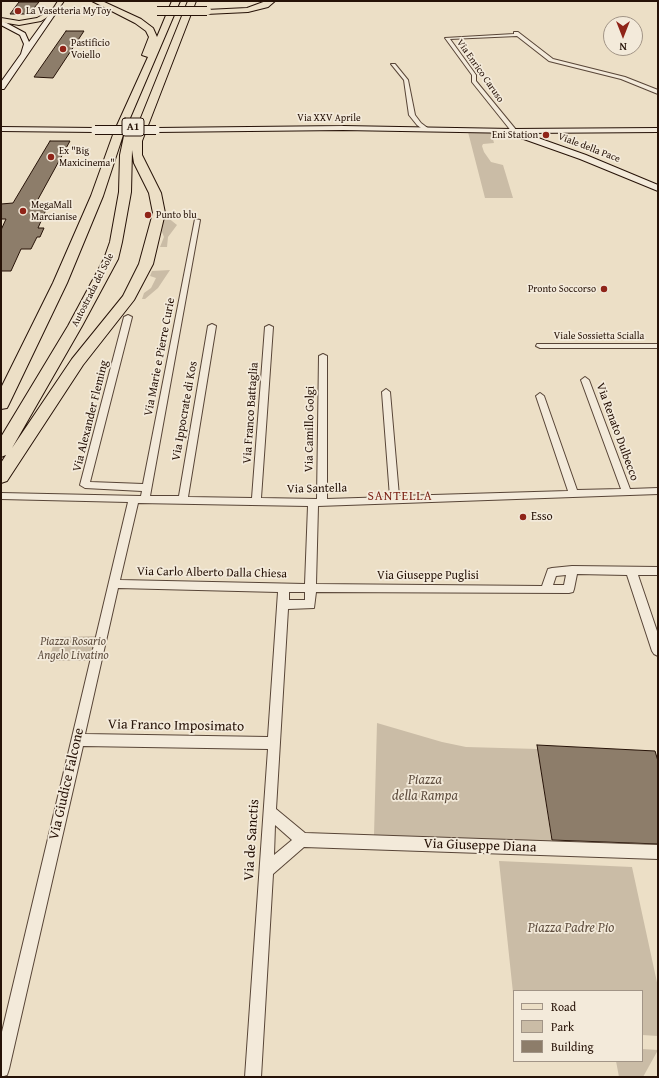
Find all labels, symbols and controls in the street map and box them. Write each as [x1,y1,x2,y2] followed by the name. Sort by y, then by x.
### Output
[26,5,111,17] place label: La Vasetteria MyToy
[13,6,23,16] marker: La Vasetteria MyToy
[603,16,643,56] north arrow
[71,37,110,60] place label: Pastificio Voiello
[454,37,506,105] street label: Via Enrico Caruso
[619,39,627,55] text: N
[58,44,68,54] marker: Pastificio Voiello
[297,112,361,124] street label: Via XXV Aprile
[122,118,144,136] road number: A1
[492,129,538,141] place label: Eni Station
[541,130,551,140] marker: Eni Station
[556,131,622,165] street label: Viale della Pace
[59,145,115,168] place label: Ex "Big Maxicinema"
[46,152,56,162] marker: Ex "Big Maxicinema"
[31,199,77,222] place label: MegaMall Marcianise
[18,206,28,216] marker: MegaMall Marcianise
[156,209,197,221] place label: Punto blu
[143,210,153,220] marker: Punto blu
[69,251,117,329] street label: Autostrada del Sole
[528,283,596,295] place label: Pronto Soccorso
[599,284,609,294] marker: Pronto Soccorso
[141,297,179,417] street label: Via Marie e Pierre Curie
[554,330,644,342] street label: Viale Sossietta Scialla
[70,359,112,473] street label: Via Alexander Fleming
[169,360,201,462] street label: Via Ippocrate di Kos
[240,362,262,464] street label: Via Franco Battaglia
[593,381,641,483] street label: Via Renato Dulbecco
[302,386,318,472] street label: Via Camillo Golgi
[287,481,347,497] street label: Via Santella
[367,489,433,505] district label: SANTELLA
[531,510,553,524] place label: Esso
[518,512,528,522] marker: Esso
[137,564,287,582] street label: Via Carlo Alberto Dalla Chiesa
[377,569,479,583] street label: Via Giuseppe Puglisi
[37,635,109,663] park label: Piazza Rosario Angelo Livatino
[108,716,244,736] street label: Via Franco Imposimato
[46,726,88,842] street label: Via Giudice Falcone
[392,772,458,804] park label: Piazza della Rampa
[241,799,263,881] street label: Via de Sanctis
[423,836,537,856] street label: Via Giuseppe Diana
[528,920,614,936] park label: Piazza Padre Pio
[513,990,643,1062] legend
[551,998,576,1015] text: Road
[551,1018,574,1035] text: Park
[551,1038,594,1055] text: Building

